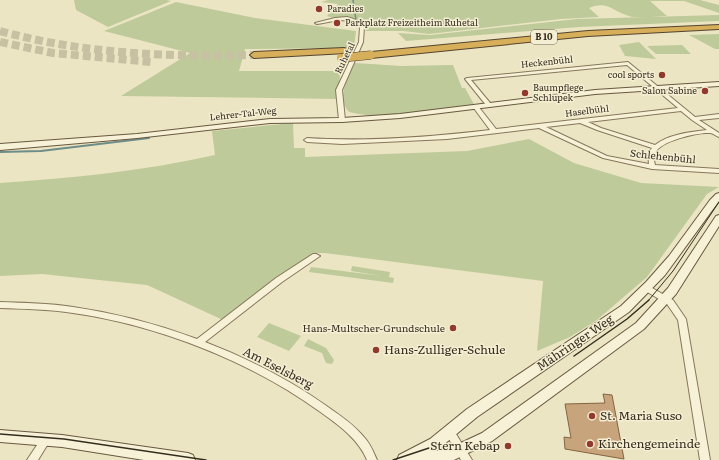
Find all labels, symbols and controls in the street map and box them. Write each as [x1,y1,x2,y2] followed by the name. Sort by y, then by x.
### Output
[327,1,363,15] place label: Paradies
[314,4,324,14] marker: Paradies
[345,15,478,29] place label: Parkplatz Freizeitheim Ruhetal
[332,18,342,28] marker: Parkplatz Freizeitheim Ruhetal
[531,30,557,44] road number: B 10
[330,39,358,76] street label: Ruhetal
[520,51,574,71] street label: Heckenbühl
[608,67,654,81] place label: cool sports
[657,70,667,80] marker: cool sports
[533,80,584,104] place label: Baumpflege Schlupek
[642,83,697,97] place label: Salon Sabine
[700,86,710,96] marker: Salon Sabine
[520,88,530,98] marker: Baumpflege Schlupek
[564,100,610,120] street label: Haselbühl
[209,102,278,123] street label: Lehrer-Tal-Weg
[629,145,697,166] street label: Schlehenbühl
[532,310,617,375] street label: Mähringer Weg
[303,320,445,335] place label: Hans-Multscher-Grundschule
[448,323,458,333] marker: Hans-Multscher-Grundschule
[384,340,505,358] place label: Hans-Zulliger-Schule
[240,342,317,393] street label: Am Eselsberg
[371,345,381,355] marker: Hans-Zulliger-Schule
[600,406,682,424] place label: St. Maria Suso
[587,411,597,421] marker: St. Maria Suso
[598,434,700,452] place label: Kirchengemeinde
[430,436,500,454] place label: Stern Kebap
[585,439,595,449] marker: Kirchengemeinde
[503,441,513,451] marker: Stern Kebap

